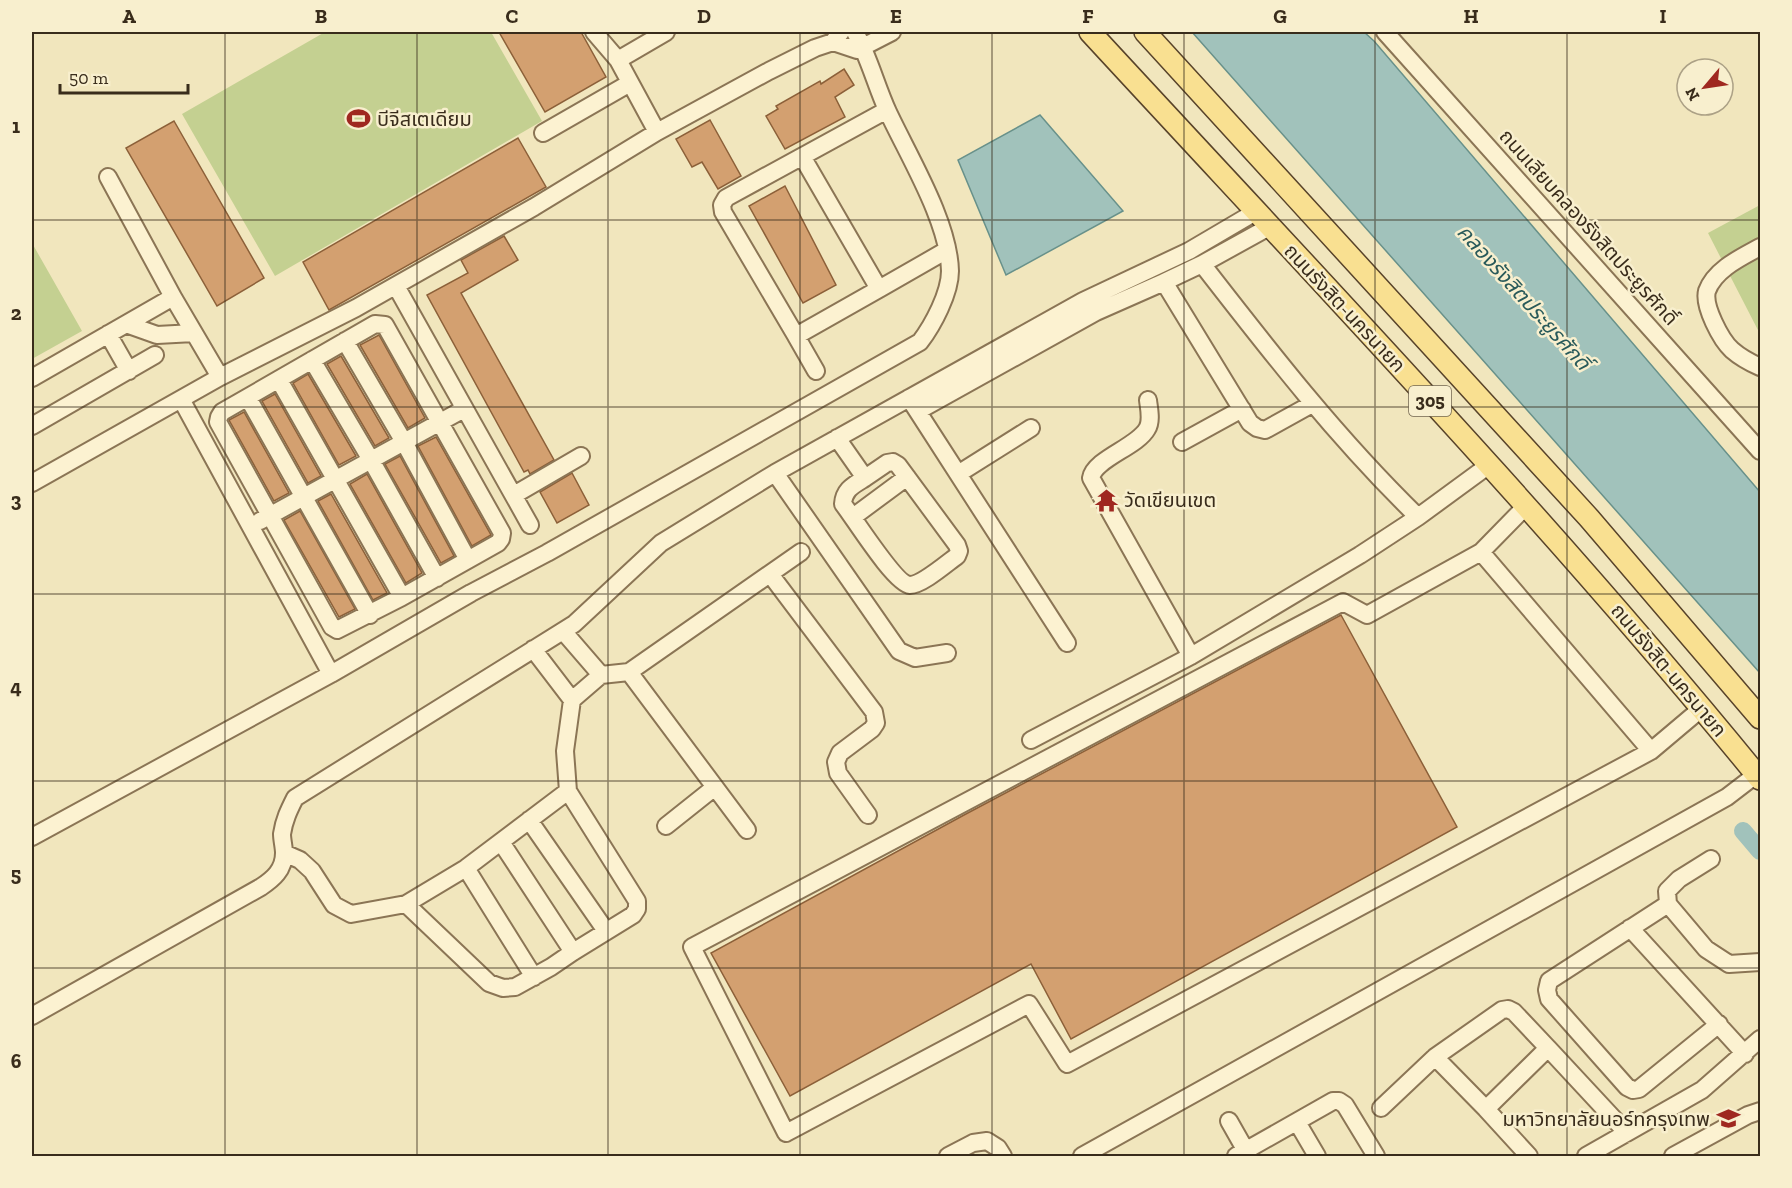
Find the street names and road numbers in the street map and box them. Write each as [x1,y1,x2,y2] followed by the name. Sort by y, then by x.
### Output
[1495,124,1683,330] street label: ถนนเลียบคลองรังสิตประยูรศักดิ์
[1279,239,1411,377] street label: ถนนรังสิต-นครนายก
[1409,386,1451,416] road number: 305
[1606,598,1732,742] street label: ถนนรังสิต-นครนายก

